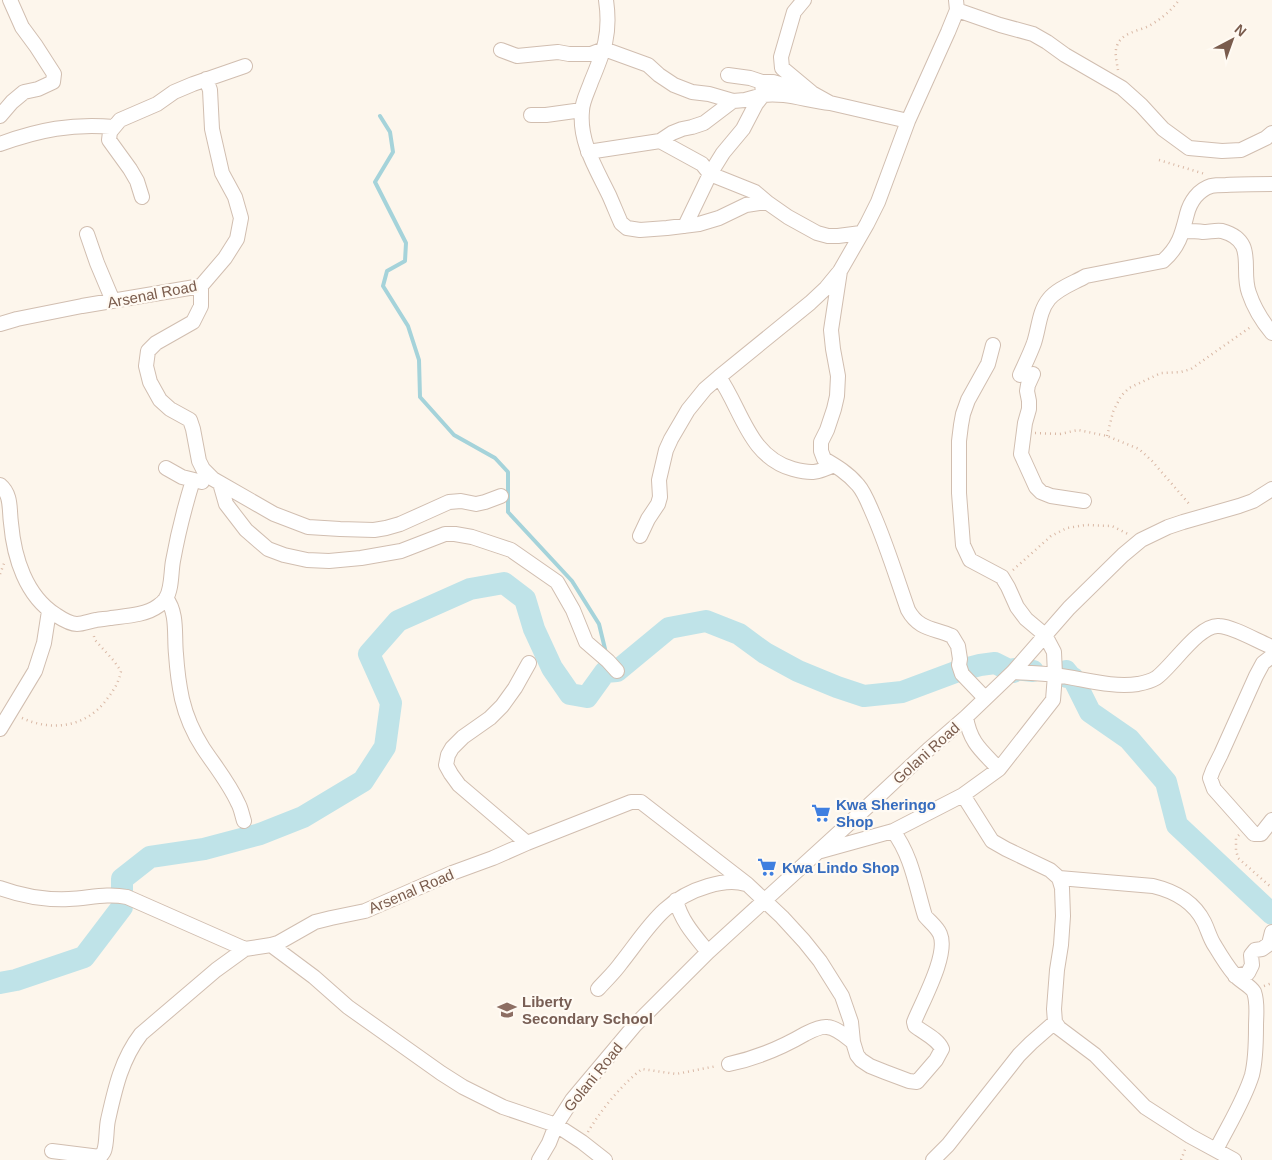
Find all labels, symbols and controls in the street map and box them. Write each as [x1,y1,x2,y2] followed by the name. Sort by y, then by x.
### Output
[1207,15,1257,65] north arrow
[1231,21,1250,40] text: N
[106,277,198,311] street label: Arsenal Road
[889,719,963,787] street label: Golani Road
[836,796,936,830] place label: Kwa Sheringo Shop
[810,802,832,824] supermarket icon: Kwa Sheringo Shop
[756,856,778,878] supermarket icon: Kwa Lindo Shop
[782,859,900,876] place label: Kwa Lindo Shop
[366,865,456,917] street label: Arsenal Road
[522,993,653,1027] place label: Liberty Secondary School
[496,999,518,1021] school or university icon: Liberty Secondary School
[560,1039,626,1115] street label: Golani Road

